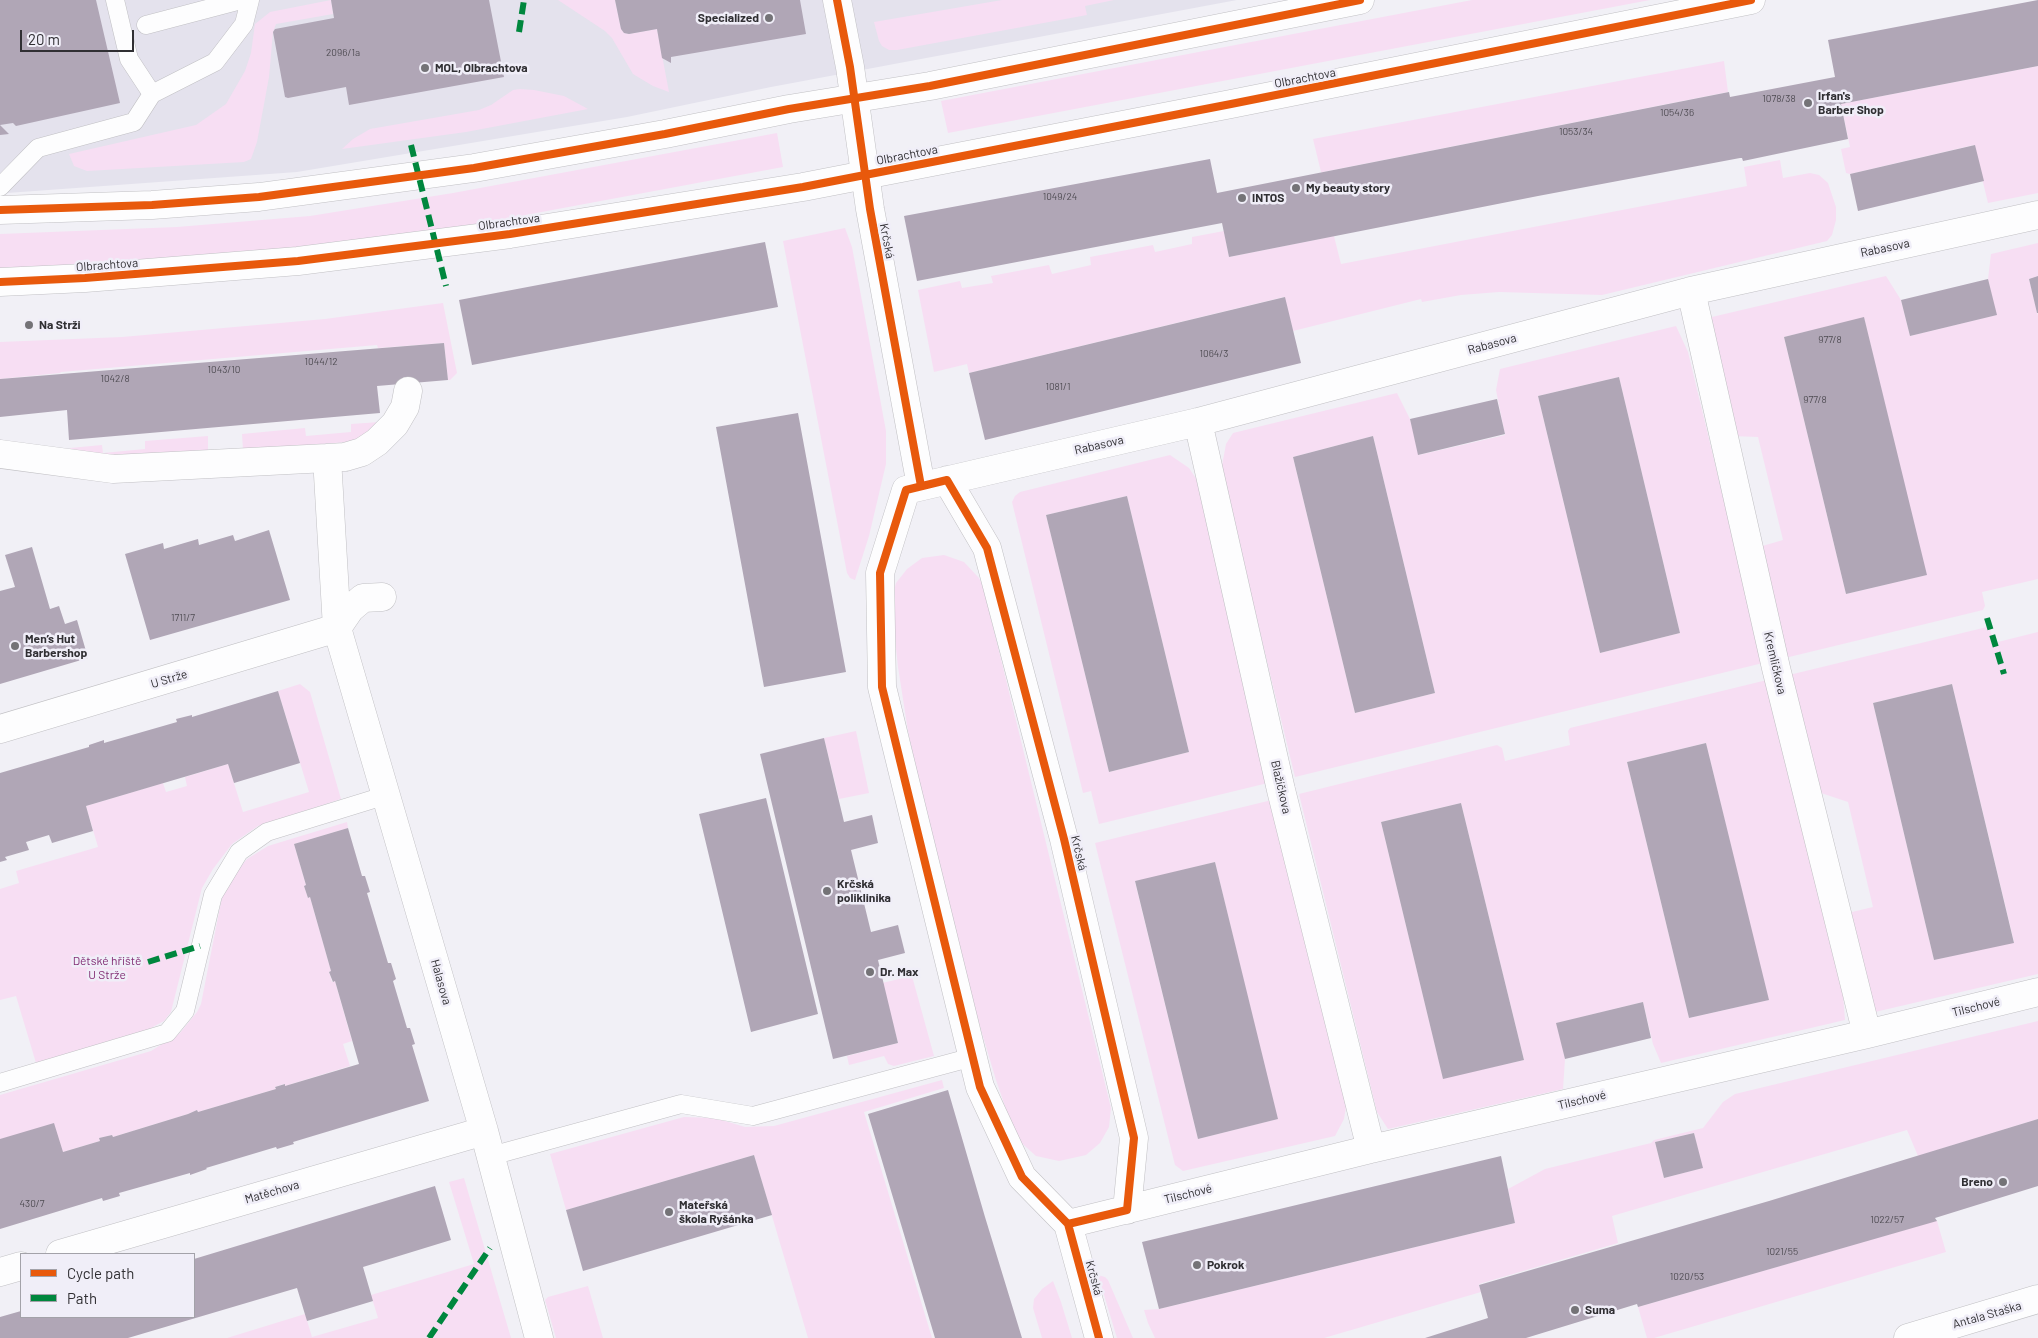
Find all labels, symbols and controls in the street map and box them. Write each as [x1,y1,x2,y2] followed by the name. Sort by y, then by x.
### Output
[698,11,759,25] place label: Specialized
[763,12,775,24] marker: Specialized
[22,20,136,52] scale bar
[28,30,60,48] text: 20 m
[326,47,360,59] house number: 2096/1a
[435,61,528,75] place label: MOL, Olbrachtova
[419,62,431,74] marker: MOL, Olbrachtova
[1273,65,1337,91] street label: Olbrachtova
[1818,89,1884,117] place label: Irfan's Barber Shop
[1762,93,1796,105] house number: 1078/38
[1802,97,1814,109] marker: Irfan's Barber Shop
[1660,107,1694,119] house number: 1054/36
[1559,126,1593,138] house number: 1053/34
[875,142,939,168] street label: Olbrachtova
[1306,181,1390,195] place label: My beauty story
[1290,182,1302,194] marker: My beauty story
[1043,191,1077,203] house number: 1049/24
[1252,191,1284,205] place label: INTOS
[1236,192,1248,204] marker: INTOS
[477,211,541,233] street label: Olbrachtova
[877,222,897,260] street label: Krčská
[1859,236,1911,260] street label: Rabasova
[75,256,139,274] street label: Olbrachtova
[39,318,81,332] place label: Na Strži
[23,319,35,331] marker: Na Strži
[1466,331,1518,357] street label: Rabasova
[1818,334,1842,346] house number: 977/8
[1200,348,1228,360] house number: 1064/3
[304,356,338,368] house number: 1044/12
[208,364,240,376] house number: 1043/10
[100,373,130,385] house number: 1042/8
[1045,381,1071,393] house number: 1081/1
[1803,394,1827,406] house number: 977/8
[1073,432,1125,458] street label: Rabasova
[171,612,195,624] house number: 1711/7
[1761,630,1789,696] street label: Kremličkova
[25,632,87,660] place label: Men’s Hut Barbershop
[9,640,21,652] marker: Men’s Hut Barbershop
[149,667,189,691] street label: U Strže
[1268,759,1294,815] street label: Blažíčkova
[1068,834,1090,872] street label: Krčská
[837,877,891,905] place label: Krčská poliklinika
[821,885,833,897] marker: Krčská poliklinika
[73,954,141,982] park label: Dětské hřiště U Strže
[428,958,454,1006] street label: Halasova
[880,965,919,979] place label: Dr. Max
[864,966,876,978] marker: Dr. Max
[1950,994,2002,1020] street label: Tilschové
[1556,1087,1608,1113] street label: Tilschové
[1961,1175,1993,1189] place label: Breno
[1997,1176,2009,1188] marker: Breno
[243,1177,301,1207] street label: Matěchova
[1162,1181,1214,1207] street label: Tilschové
[19,1198,45,1210] house number: 430/7
[679,1198,754,1226] place label: Mateřská škola Ryšánka
[663,1206,675,1218] marker: Mateřská škola Ryšánka
[1870,1214,1904,1226] house number: 1022/57
[1766,1246,1798,1258] house number: 1021/55
[20,1253,195,1318] legend
[1207,1258,1244,1272] place label: Pokrok
[1082,1259,1106,1297] street label: Krčská
[1191,1259,1203,1271] marker: Pokrok
[67,1264,134,1282] text: Cycle path
[1670,1271,1704,1283] house number: 1020/53
[67,1289,97,1307] text: Path
[1951,1298,2023,1332] street label: Antala Staška
[1585,1303,1615,1317] place label: Suma
[1569,1304,1581,1316] marker: Suma

